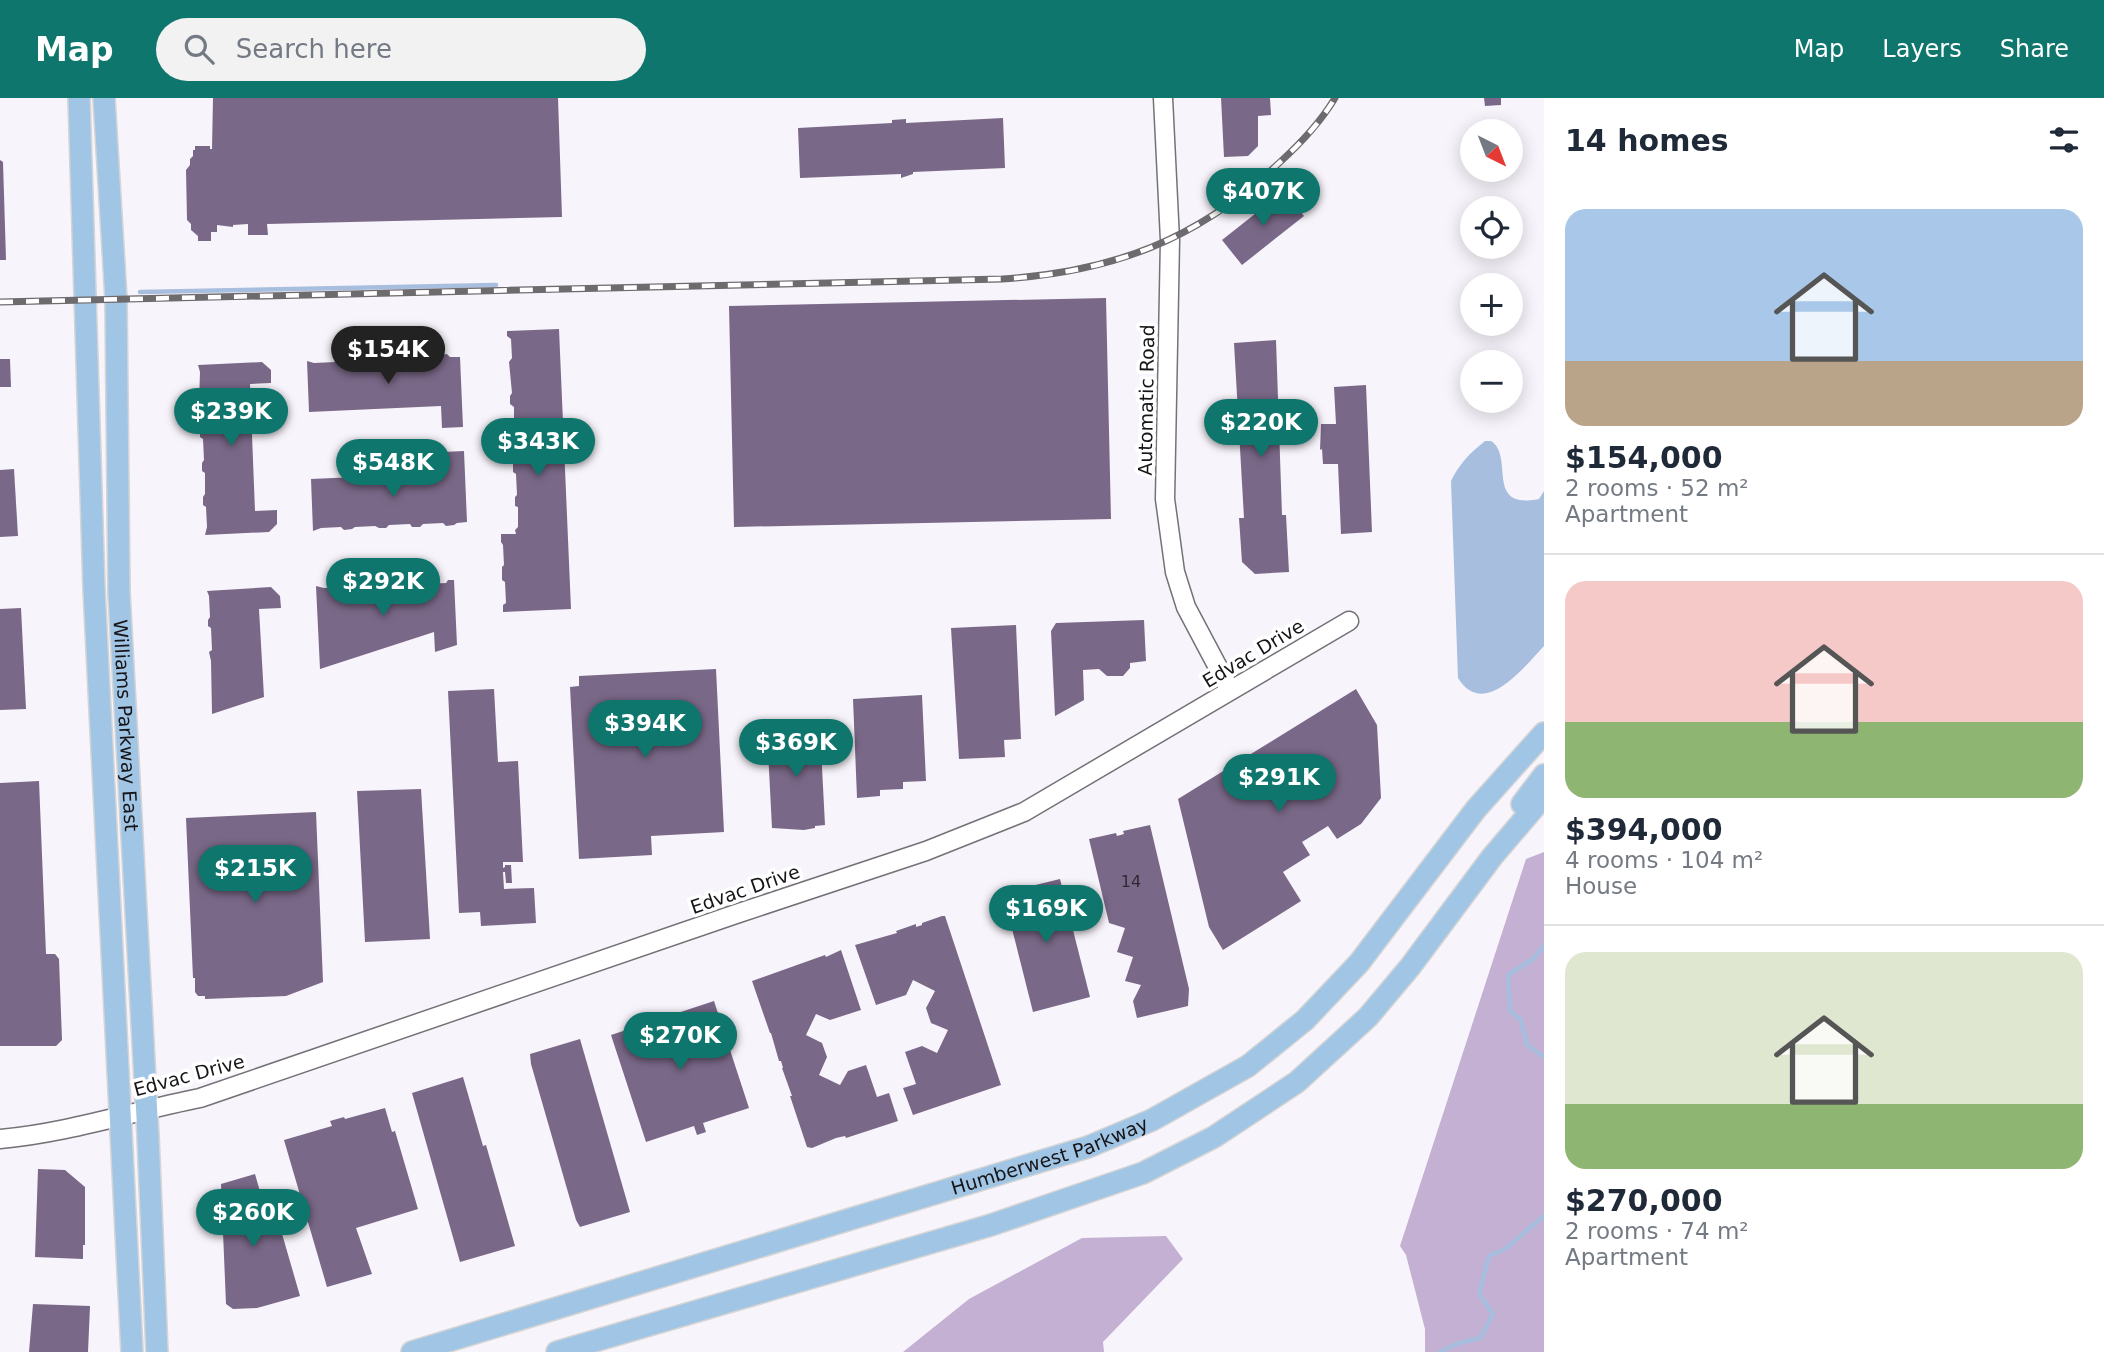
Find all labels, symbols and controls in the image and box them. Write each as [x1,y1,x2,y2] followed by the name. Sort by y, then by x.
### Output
[156,18,646,81] search box
[35,30,114,69] text: Map
[180,30,218,68] icon: search
[236,34,392,64] text: Search here
[1794,35,1844,63] text: Map
[1882,35,1962,63] text: Layers
[2000,35,2069,63] text: Share
[1460,119,1522,182] north arrow
[1460,119,1523,413] map controls
[2045,121,2083,159] icon: filters
[1565,123,1729,158] text: 14 homes
[1214,169,1312,228] pin: $407K
[1222,178,1304,204] text: $407K
[1460,196,1523,259] button: locate
[1761,254,1887,380] icon: home
[1460,273,1523,336] button: +
[1134,324,1158,476] street label: Automatic Road
[339,327,437,386] pin: $154K
[347,336,429,362] text: $154K
[1460,350,1523,413] button: −
[182,388,280,448] pin: $239K
[190,398,272,424] text: $239K
[1212,400,1310,459] pin: $220K
[1220,409,1302,435] text: $220K
[489,418,587,478] pin: $343K
[497,428,579,454] text: $343K
[344,440,442,499] pin: $548K
[1565,440,1723,475] text: $154,000
[352,449,434,475] text: $548K
[1565,475,1749,501] text: 2 rooms · 52 m²
[1565,501,1688,527] text: Apartment
[334,559,432,618] pin: $292K
[342,568,424,594] text: $292K
[1198,614,1308,692] street label: Edvac Drive
[109,619,143,832] street label: Williams Parkway East
[1761,626,1887,752] icon: home
[596,700,694,760] pin: $394K
[604,710,686,736] text: $394K
[747,720,845,779] pin: $369K
[755,729,837,755] text: $369K
[1230,754,1328,814] pin: $291K
[1238,764,1320,790] text: $291K
[1565,812,1723,847] text: $394,000
[206,846,304,905] pin: $215K
[1565,847,1763,873] text: 4 rooms · 104 m²
[214,855,296,881] text: $215K
[687,860,803,918] street label: Edvac Drive
[1121,872,1141,891] house number: 14
[1565,873,1637,899] text: House
[997,886,1095,945] pin: $169K
[1005,895,1087,921] text: $169K
[1761,997,1887,1123] icon: home
[631,1012,729,1072] pin: $270K
[639,1022,721,1048] text: $270K
[131,1050,247,1100] street label: Edvac Drive
[948,1112,1151,1199] street label: Humberwest Parkway
[1565,1183,1723,1218] text: $270,000
[204,1190,302,1249] pin: $260K
[212,1199,294,1225] text: $260K
[1565,1218,1749,1244] text: 2 rooms · 74 m²
[1565,1244,1688,1270] text: Apartment

